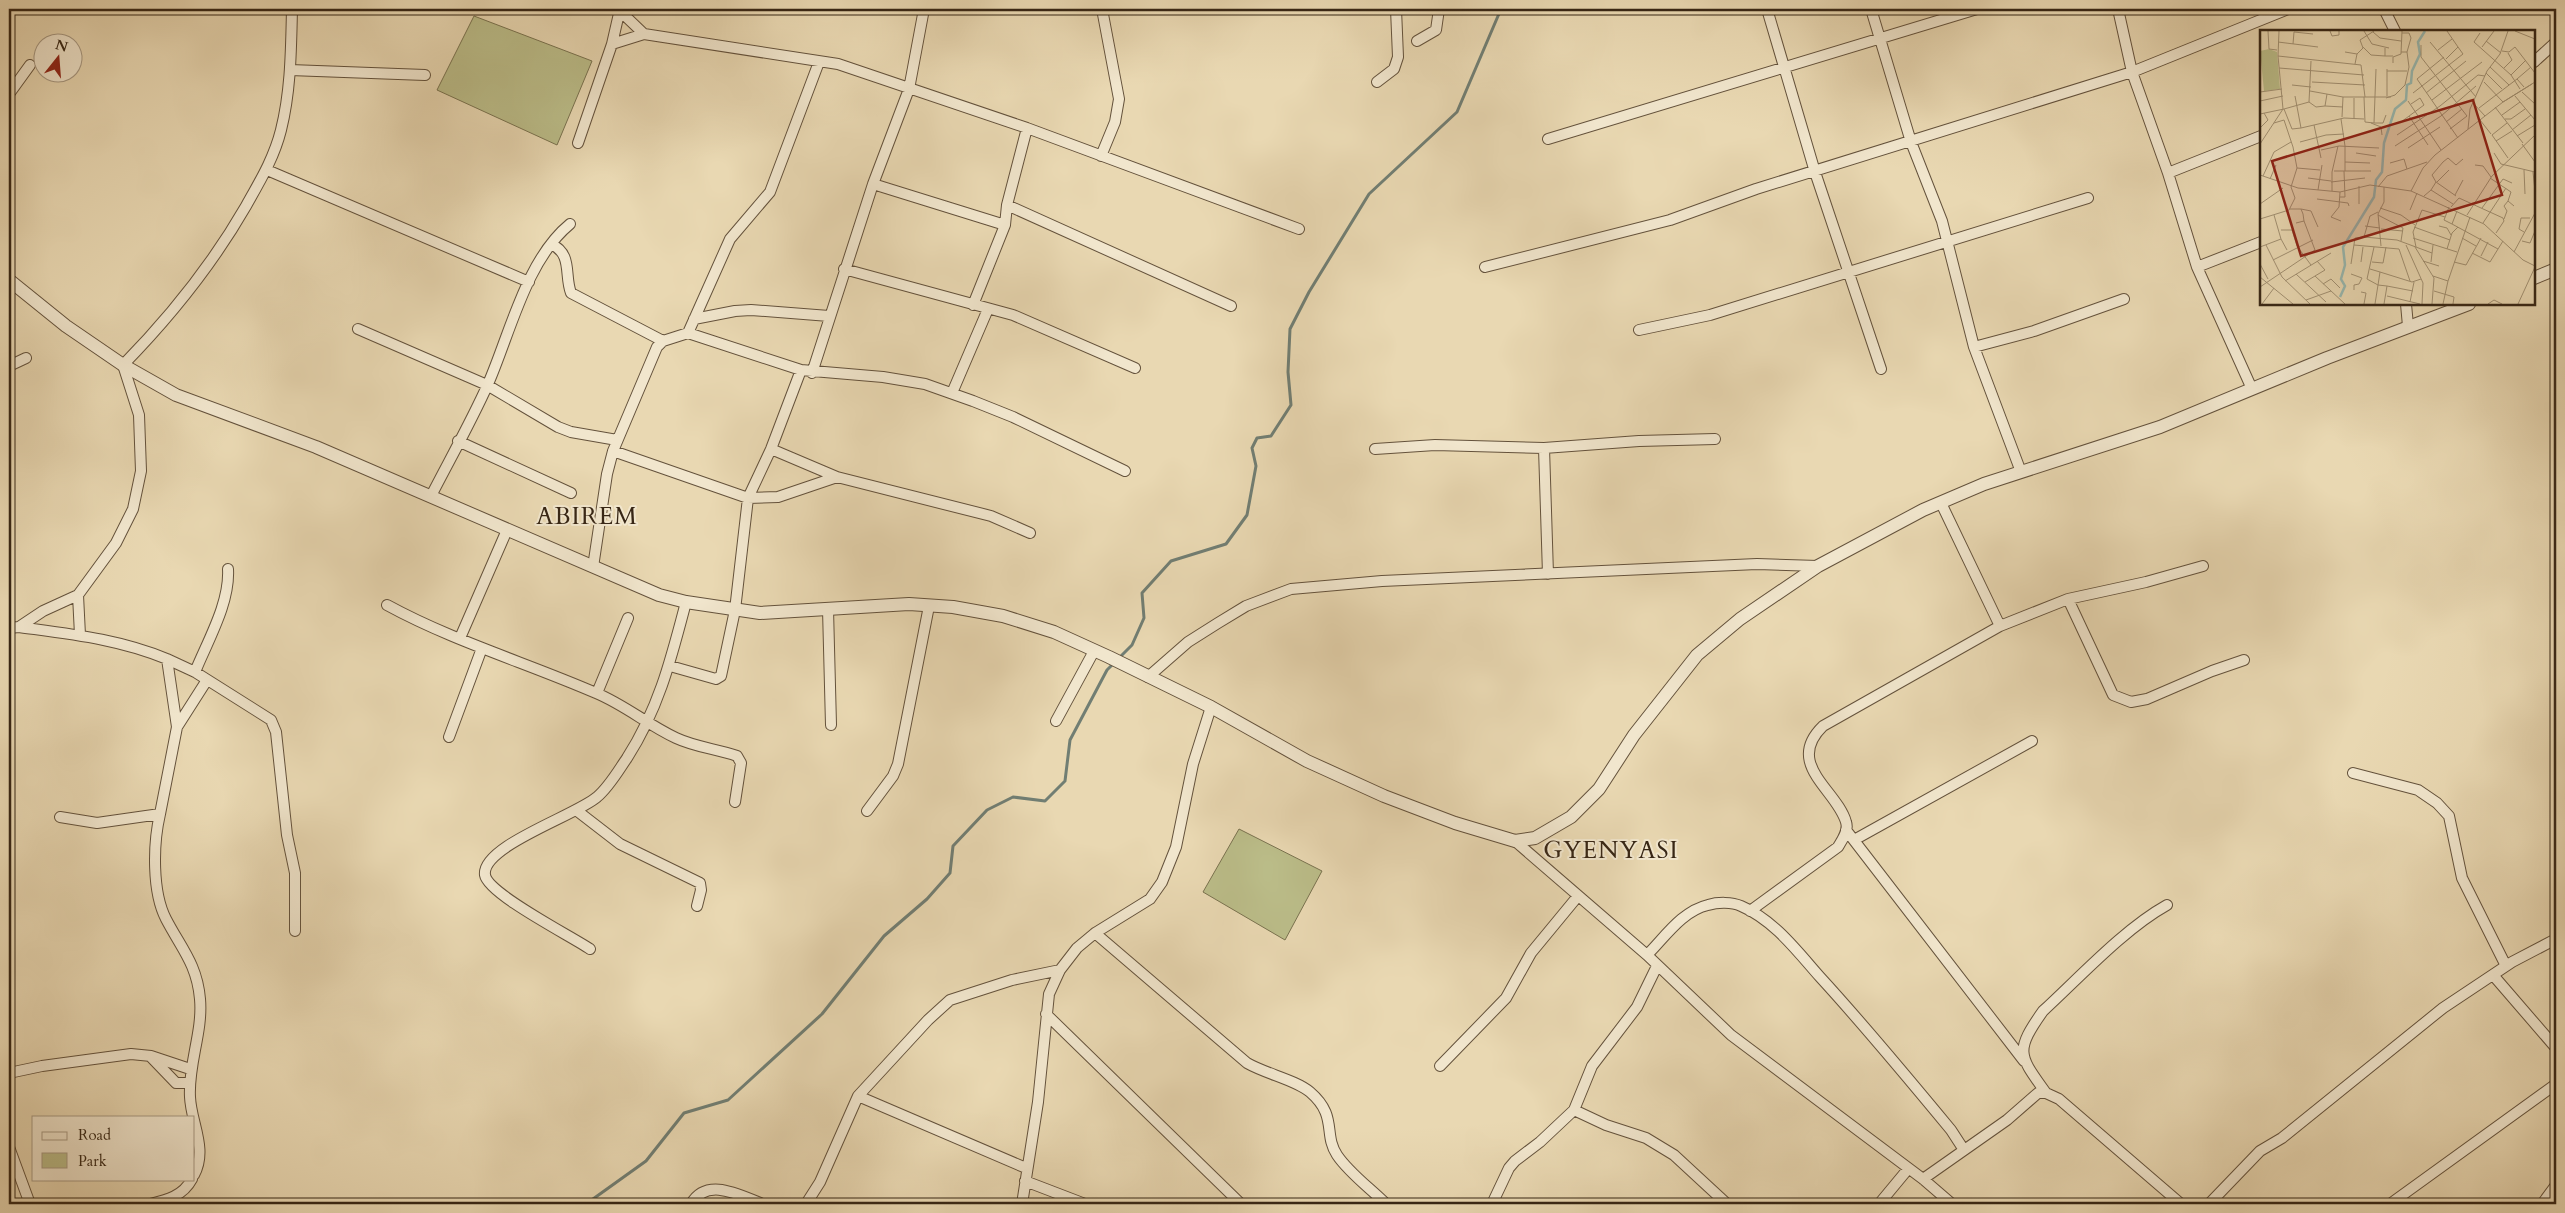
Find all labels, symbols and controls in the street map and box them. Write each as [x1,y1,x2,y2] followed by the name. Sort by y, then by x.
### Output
[2260,30,2535,305] inset map
[32,32,82,82] north arrow
[53,35,70,57] text: N
[536,500,638,533] district label: ABIREM
[1543,834,1679,867] district label: GYENYASI
[32,1116,195,1180] legend
[78,1125,111,1145] text: Road
[78,1151,107,1171] text: Park

